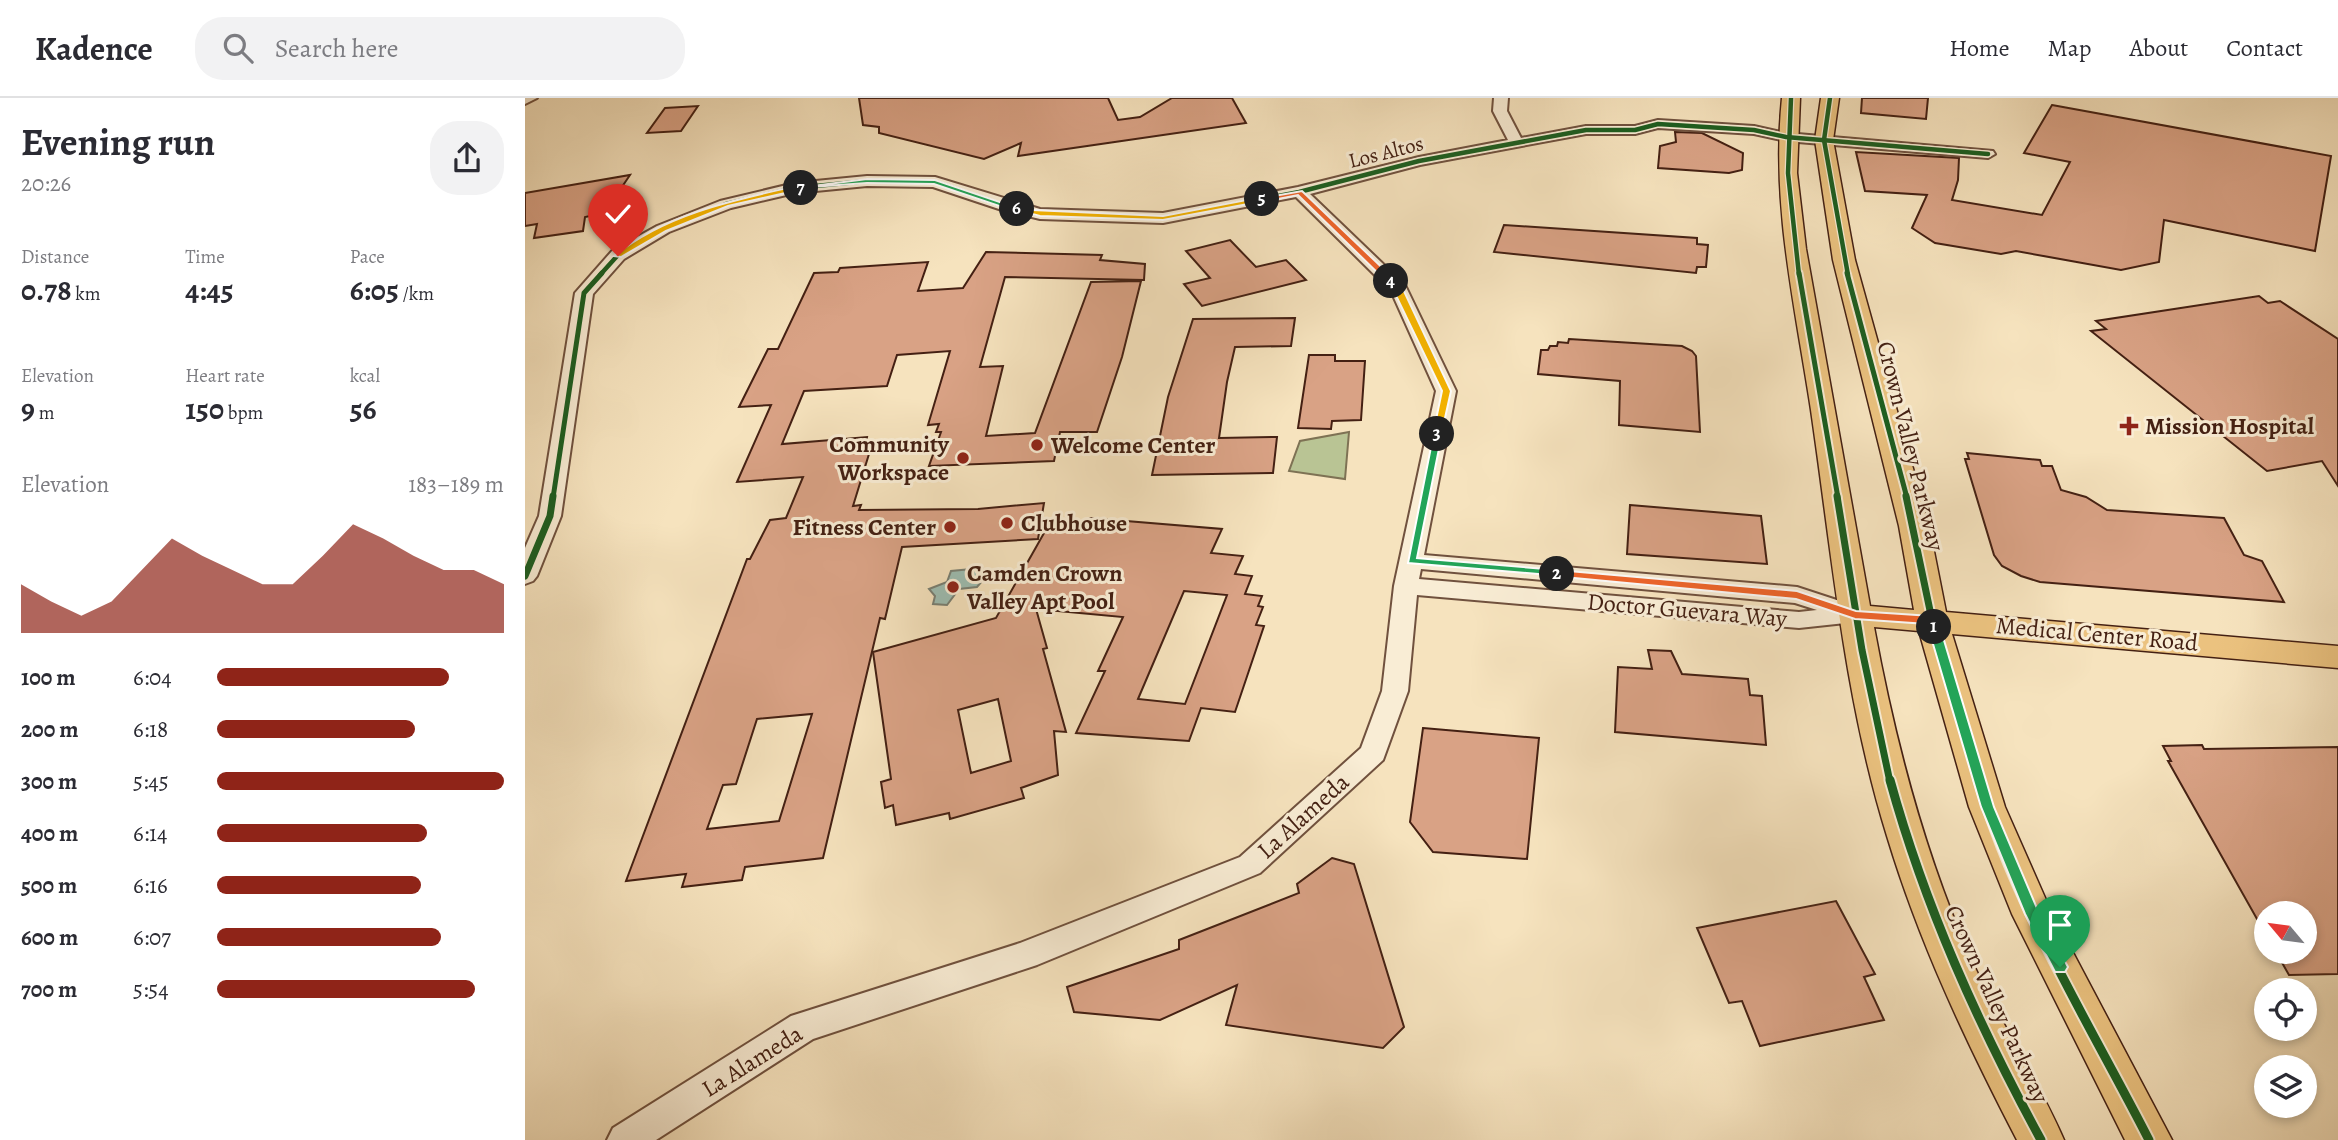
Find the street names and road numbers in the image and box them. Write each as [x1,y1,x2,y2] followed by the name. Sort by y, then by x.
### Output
[1345,129,1427,175] street label: Los Altos
[1870,338,1953,554] street label: Crown Valley Parkway
[1586,585,1788,635] street label: Doctor Guevara Way
[1994,609,2200,659] street label: Medical Center Road
[1250,766,1356,866] street label: La Alameda
[1937,900,2057,1108] street label: Crown Valley Parkway
[695,1017,809,1105] street label: La Alameda

